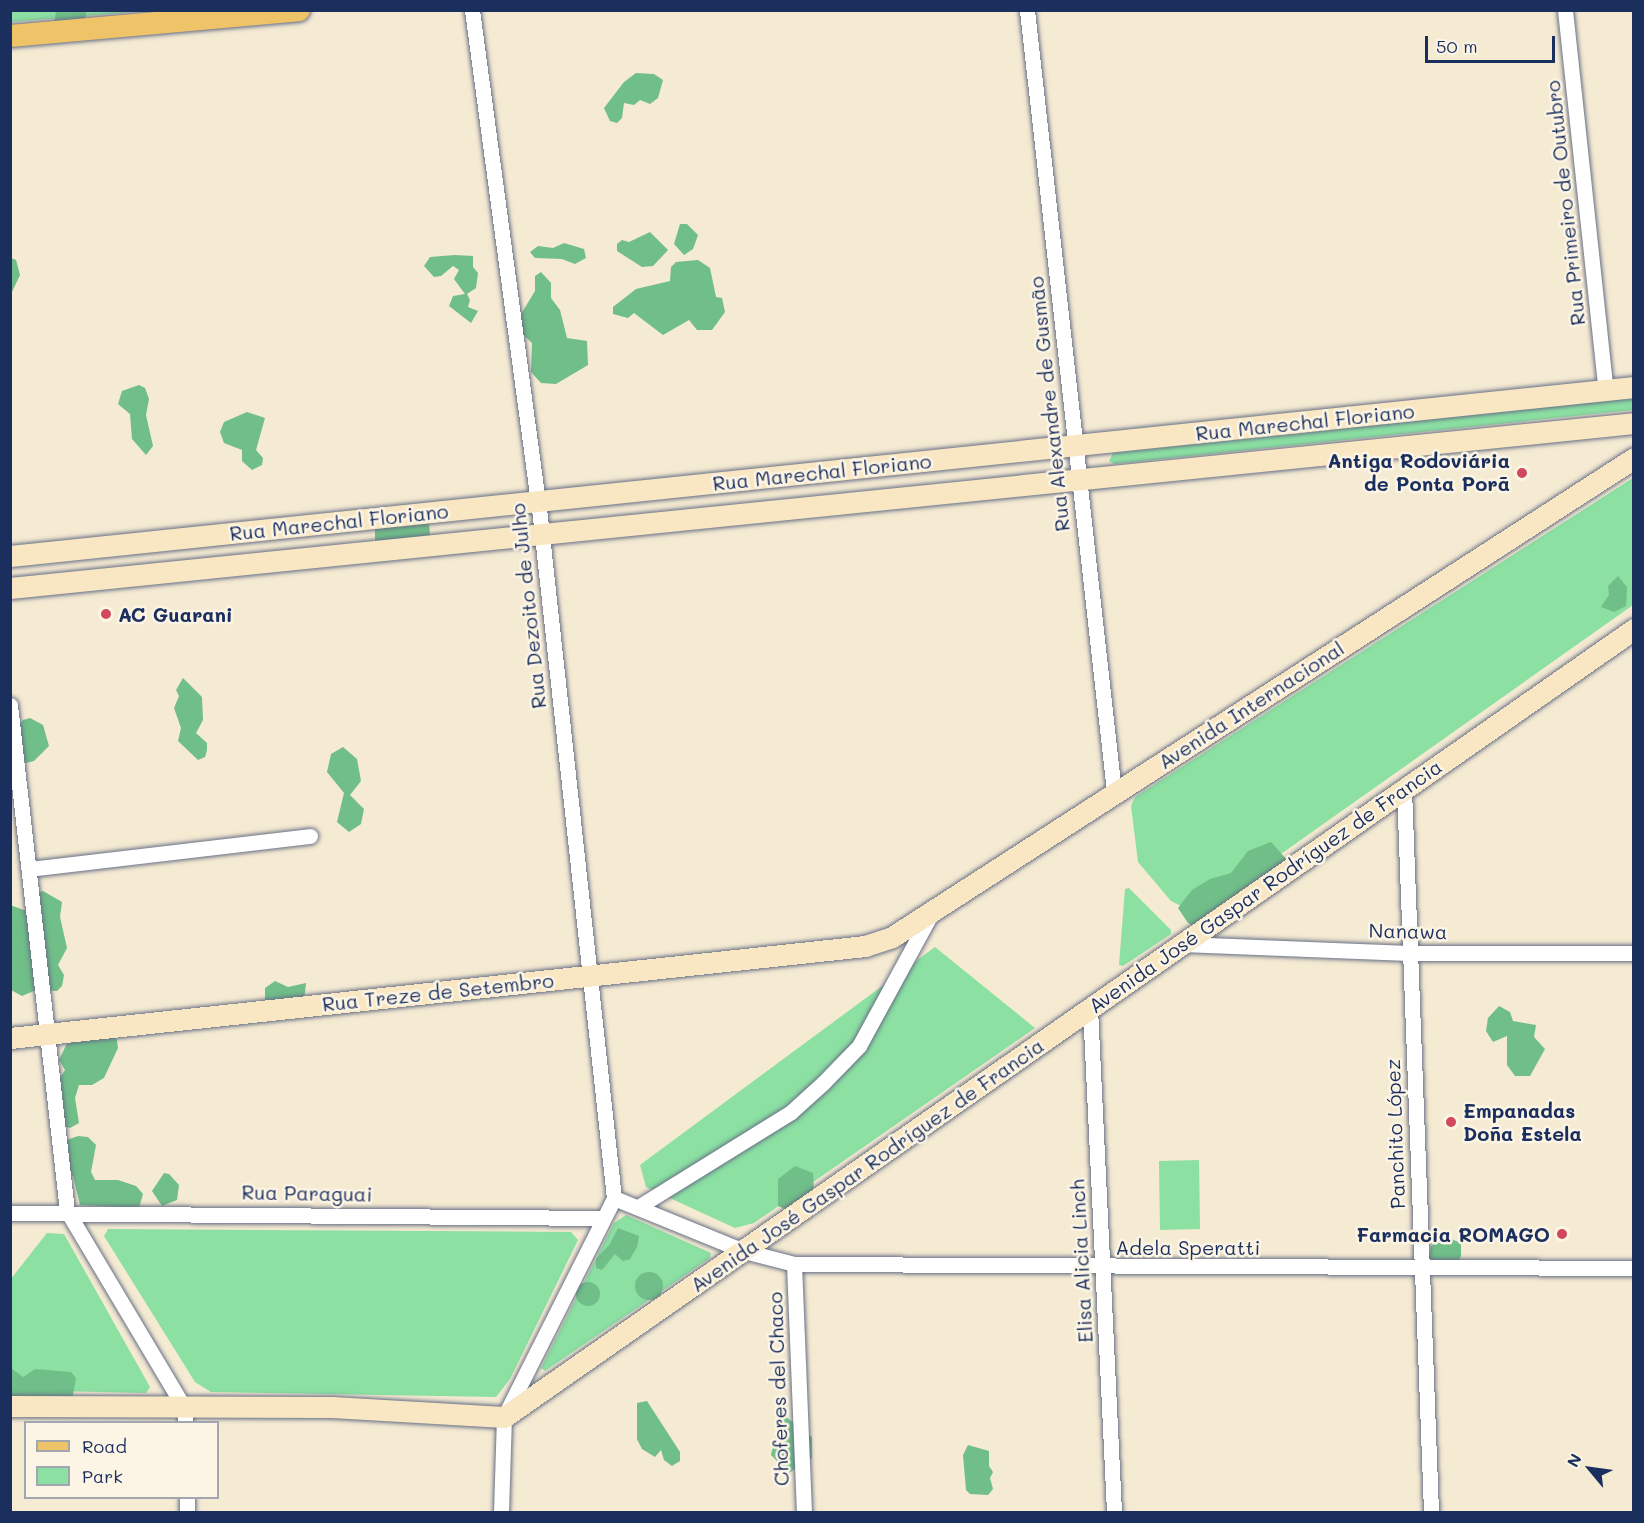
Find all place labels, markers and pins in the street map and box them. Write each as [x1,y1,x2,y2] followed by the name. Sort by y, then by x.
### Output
[1327,449,1510,496] place label: Antiga Rodoviária de Ponta Porã
[1515,466,1529,480] marker: Antiga Rodoviária de Ponta Porã
[118,602,233,626] place label: AC Guarani
[99,607,113,621] marker: AC Guarani
[1463,1098,1582,1145] place label: Empanadas Doña Estela
[1444,1115,1458,1129] marker: Empanadas Doña Estela
[1356,1222,1550,1246] place label: Farmacia ROMAGO
[1555,1227,1569,1241] marker: Farmacia ROMAGO

